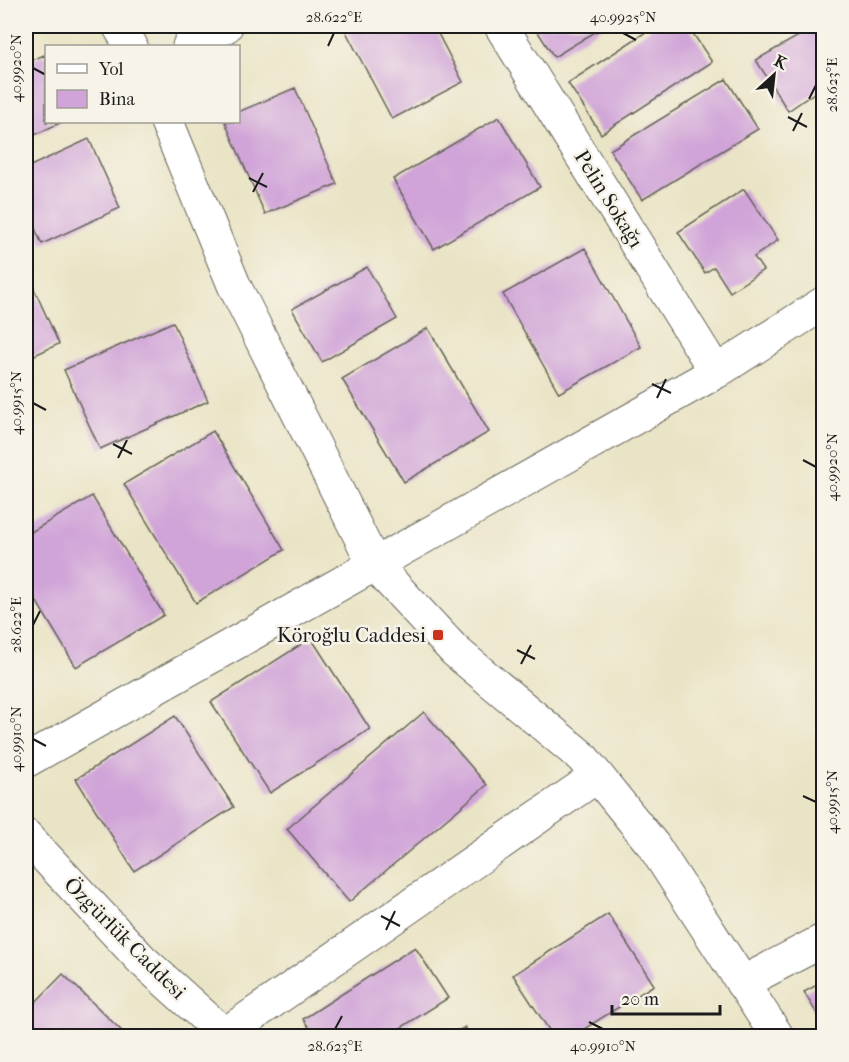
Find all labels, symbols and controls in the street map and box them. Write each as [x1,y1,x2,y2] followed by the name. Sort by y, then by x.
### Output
[306,8,362,26] text: 28.622°E
[590,8,657,26] text: 40.9925°N
[7,33,25,102] text: 40.9920°N
[45,45,240,123] legend
[744,45,804,105] north arrow
[771,51,791,74] text: K
[823,58,841,112] text: 28.623°E
[98,59,124,80] text: Yol
[99,89,135,110] text: Bina
[570,146,648,252] street label: Pelin Sokağı
[7,370,25,435] text: 40.9915°N
[823,432,841,501] text: 40.9920°N
[7,597,25,653] text: 28.622°E
[277,623,426,647] place label: Köroğlu Caddesi
[431,628,445,642] marker: Köroğlu Caddesi
[7,705,25,772] text: 40.9910°N
[823,769,841,834] text: 40.9915°N
[59,872,191,1004] street label: Özgürlük Caddesi
[612,978,720,1016] scale bar
[621,989,659,1010] text: 20 m
[308,1037,362,1055] text: 28.623°E
[570,1037,637,1055] text: 40.9910°N

